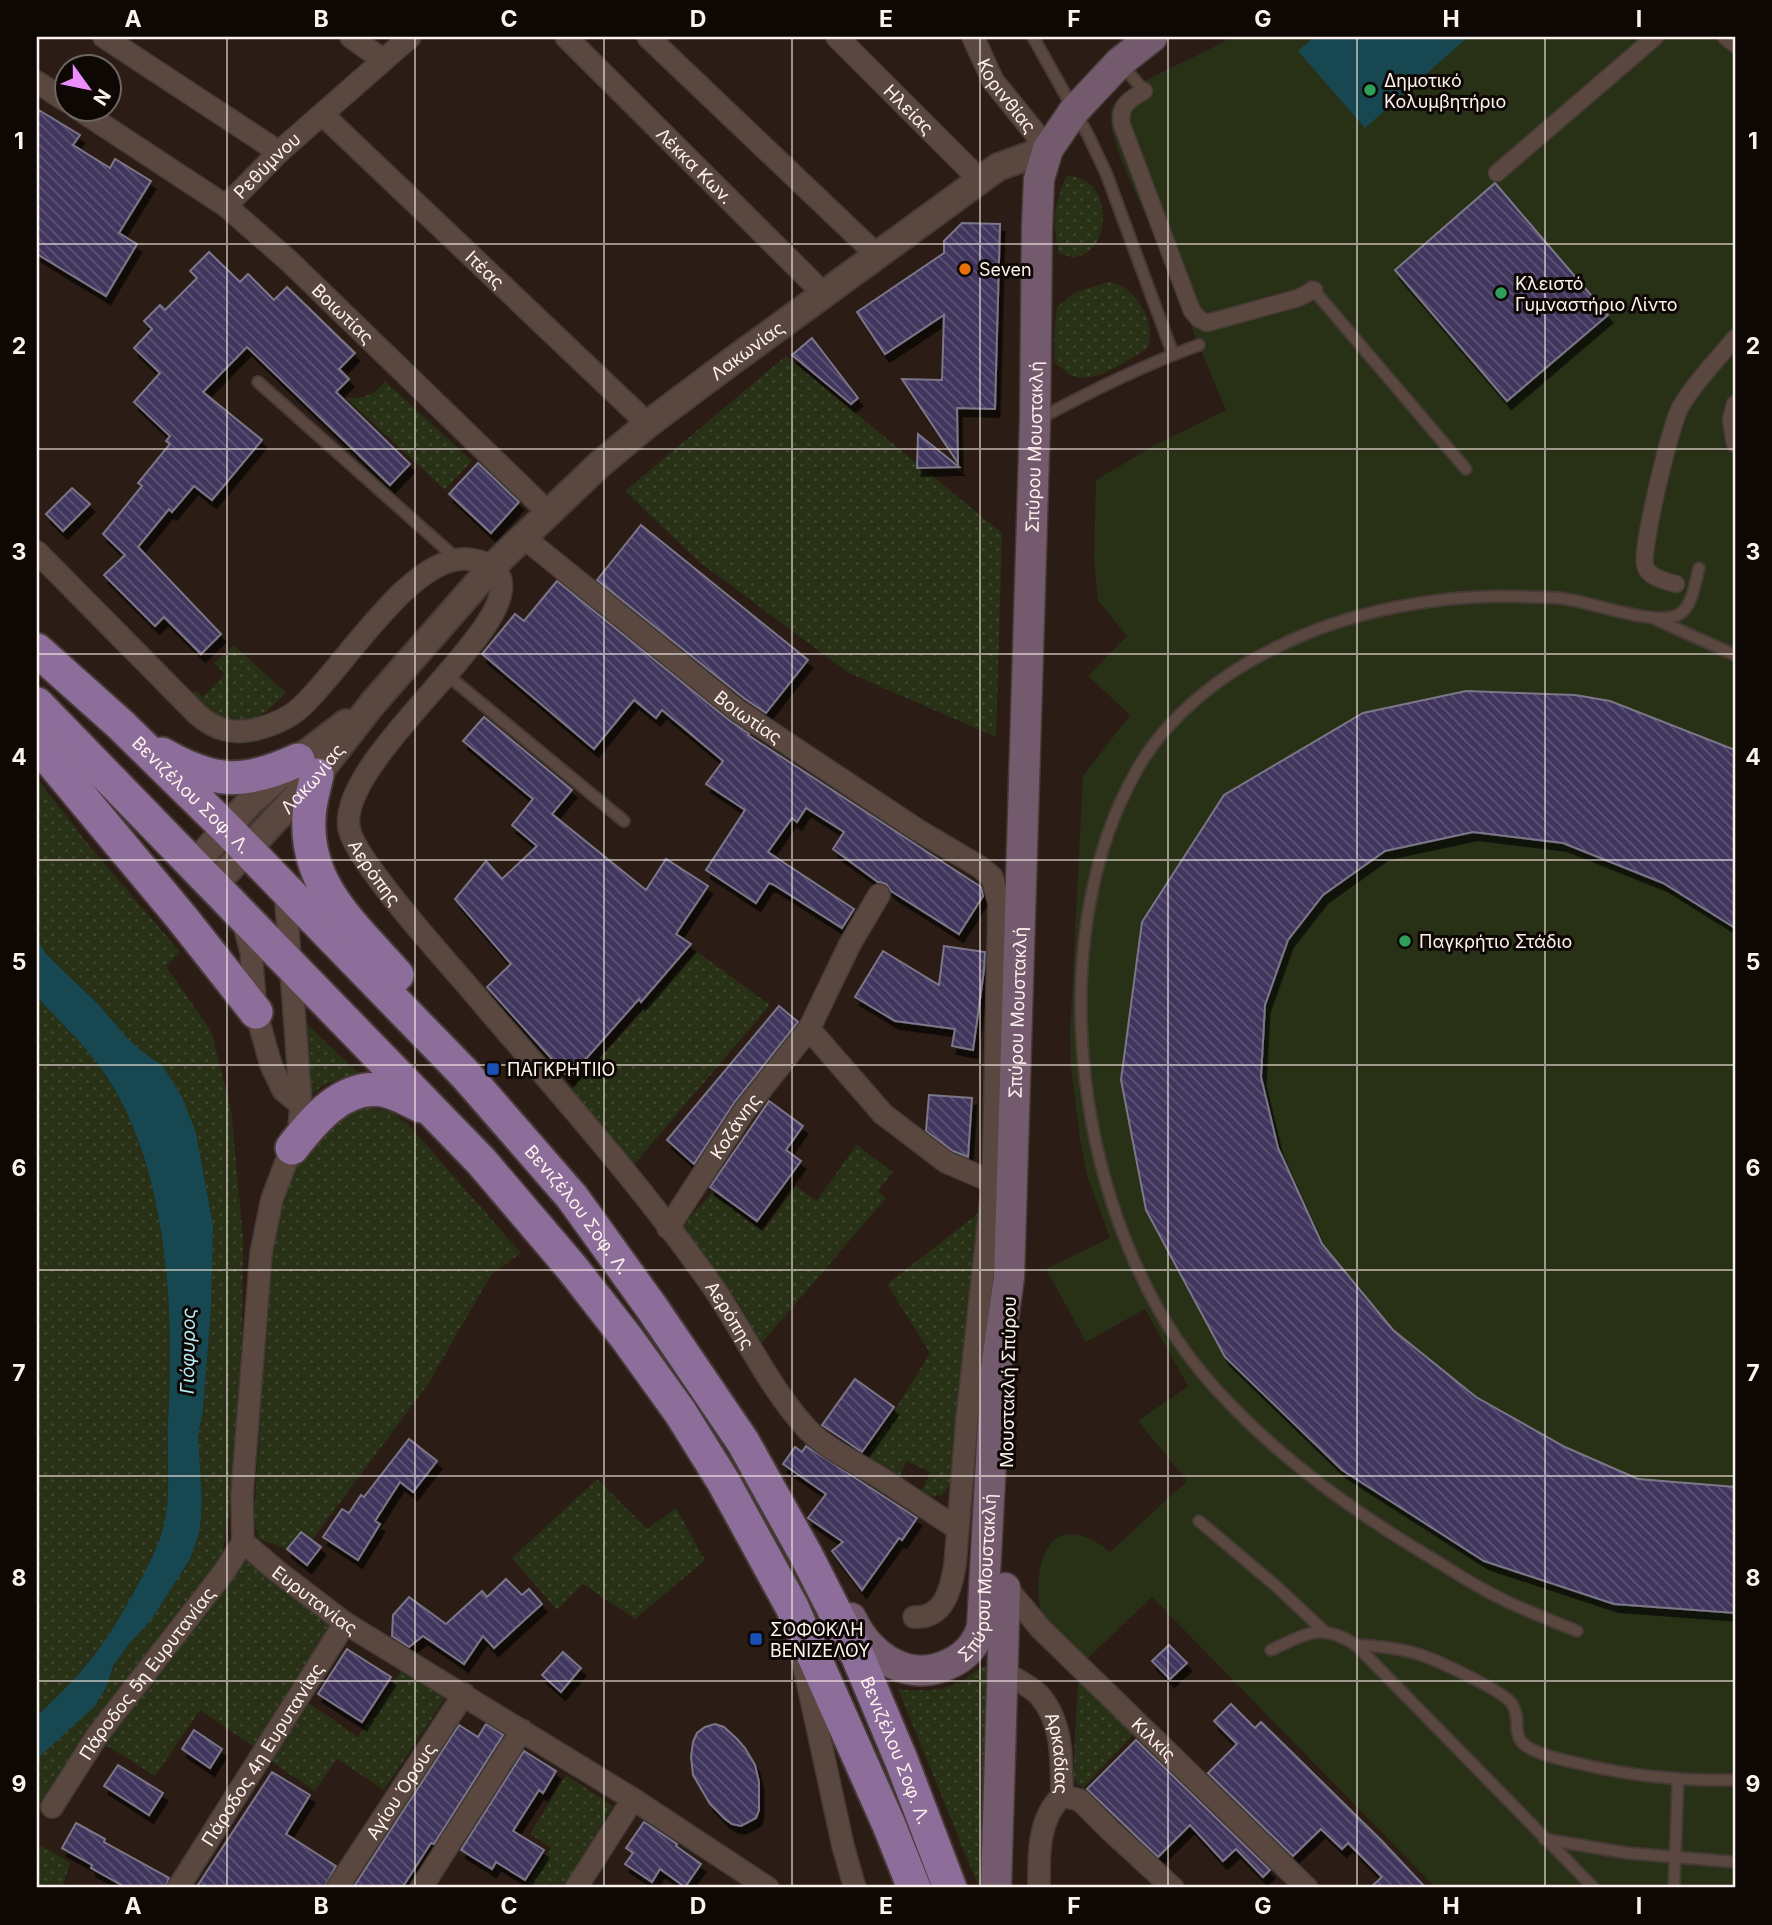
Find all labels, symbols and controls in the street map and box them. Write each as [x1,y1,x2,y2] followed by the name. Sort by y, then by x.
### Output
[124,5,142,33] text: A
[313,5,329,33] text: B
[500,5,518,33] text: C
[690,5,706,33] text: D
[879,5,893,33] text: E
[1067,5,1081,33] text: F
[1254,5,1272,33] text: G
[1442,5,1460,33] text: H
[1636,5,1642,33] text: I
[52,52,122,122] north arrow
[974,55,1041,137] street label: Κορινθίας
[1384,70,1506,112] place label: Δημοτικό Κολυμβητήριο
[880,80,938,138] street label: Ηλείας
[1362,82,1378,98] marker: Δημοτικό Κολυμβητήριο
[88,85,115,109] text: N
[652,123,737,208] street label: Λέκκα Κων.
[14,127,24,155] text: 1
[1748,127,1758,155] text: 1
[229,128,304,203] street label: Ρεθύμνου
[462,246,509,293] street label: Ιτέας
[979,259,1032,280] place label: Seven
[957,261,973,277] marker: Seven
[1515,273,1678,315] place label: Κλειστό Γυμναστήριο Λίντο
[308,279,378,348] street label: Βοιωτίας
[1493,285,1509,301] marker: Κλειστό Γυμναστήριο Λίντο
[706,316,788,384] street label: Λακωνίας
[12,332,26,360] text: 2
[1746,332,1760,360] text: 2
[1021,361,1046,533] street label: Σπύρου Μουστακλή
[12,538,26,566] text: 3
[1746,538,1760,566] text: 3
[711,686,786,748] street label: Βοιωτίας
[128,732,255,858] street label: Βενιζέλου Σοφ. Λ.
[276,739,348,818] street label: Λακωνίας
[11,743,27,771] text: 4
[1745,743,1761,771] text: 4
[344,836,405,910] street label: Αερόπης
[1004,926,1030,1099] street label: Σπύρου Μουστακλή
[1419,931,1572,952] place label: Παγκρήτιο Στάδιο
[1397,933,1413,949] marker: Παγκρήτιο Στάδιο
[12,948,26,976] text: 5
[1746,948,1760,976] text: 5
[507,1059,615,1080] place label: ΠΑΓΚΡΗΤΙΙΟ
[485,1061,501,1077] marker: ΠΑΓΚΡΗΤΙΙΟ
[705,1089,765,1163] street label: Κοζάνης
[521,1141,634,1278] street label: Βενιζέλου Σοφ. Λ.
[12,1154,26,1182] text: 6
[1746,1154,1760,1182] text: 6
[702,1277,759,1353] street label: Αερόπης
[996,1296,1020,1468] street label: Μουστακλή Σπύρου
[176,1307,200,1394] water label: Γιόφυρος
[12,1359,26,1387] text: 7
[1746,1359,1760,1387] text: 7
[953,1493,1000,1666] street label: Σπύρου Μουστακλή
[268,1561,361,1639] street label: Ευρυτανίας
[12,1564,26,1592] text: 8
[1746,1564,1760,1592] text: 8
[74,1583,219,1763] street label: Πάροδος 5η Ευρυτανίας
[770,1619,870,1661] place label: ΣΟΦΟΚΛΗ ΒΕΝΙΖΕΛΟΥ
[748,1631,764,1647] marker: ΣΟΦΟΚΛΗ ΒΕΝΙΖΕΛΟΥ
[197,1659,328,1850] street label: Πάροδος 4η Ευρυτανίας
[857,1673,935,1827] street label: Βενιζέλου Σοφ. Λ.
[1041,1709,1072,1794] street label: Αρκαδίας
[1128,1713,1181,1765] street label: Κιλκίς
[361,1739,440,1843] street label: Αγίου Όρους
[12,1770,26,1798] text: 9
[1746,1770,1760,1798] text: 9
[124,1892,142,1920] text: A
[313,1892,329,1920] text: B
[500,1892,518,1920] text: C
[690,1892,706,1920] text: D
[879,1892,893,1920] text: E
[1067,1892,1081,1920] text: F
[1254,1892,1272,1920] text: G
[1442,1892,1460,1920] text: H
[1636,1892,1642,1920] text: I

